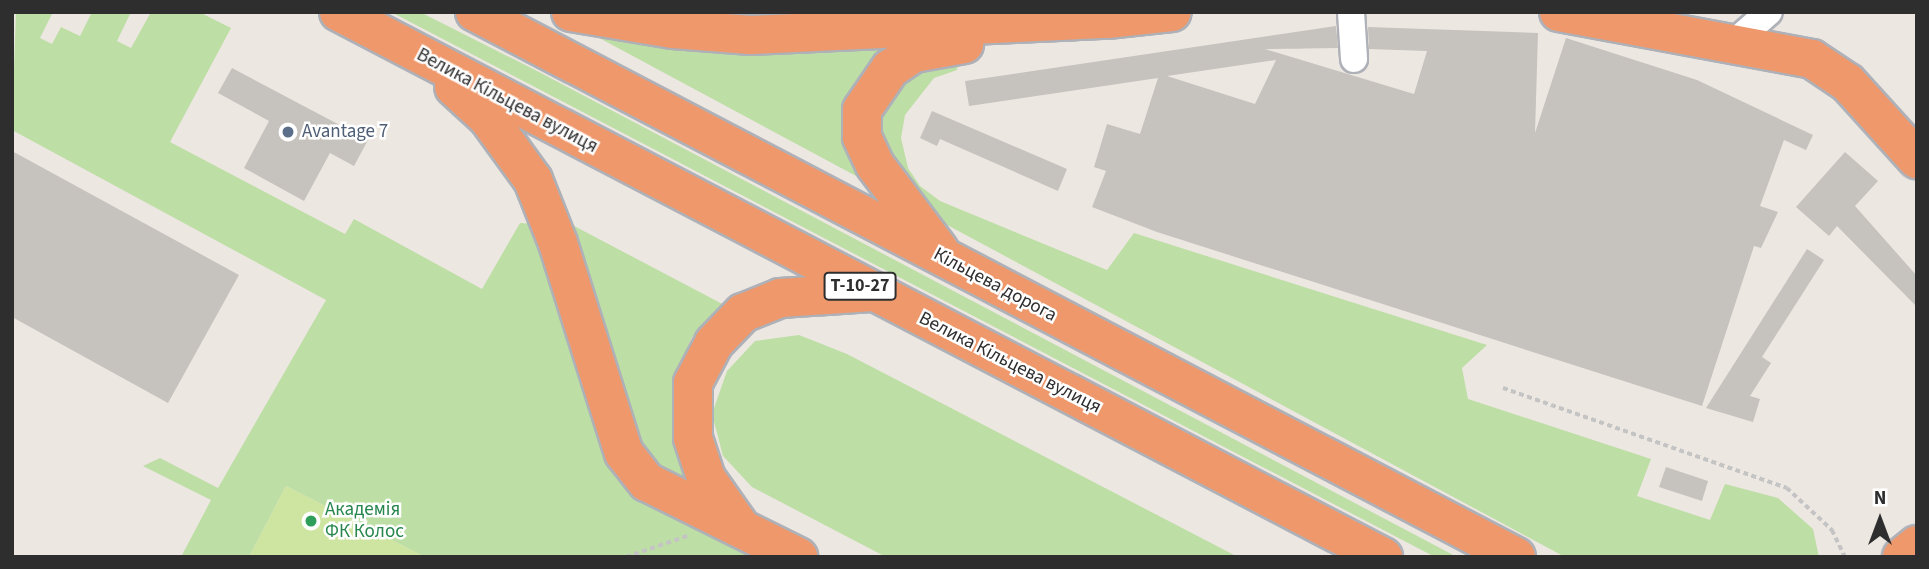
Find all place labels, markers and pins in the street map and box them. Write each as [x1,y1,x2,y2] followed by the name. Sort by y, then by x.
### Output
[302,121,388,143] place label: Avantage 7
[280,124,296,140] marker: Avantage 7
[325,499,404,543] place label: Академія ФК Колос
[303,513,319,529] marker: Академія ФК Колос

